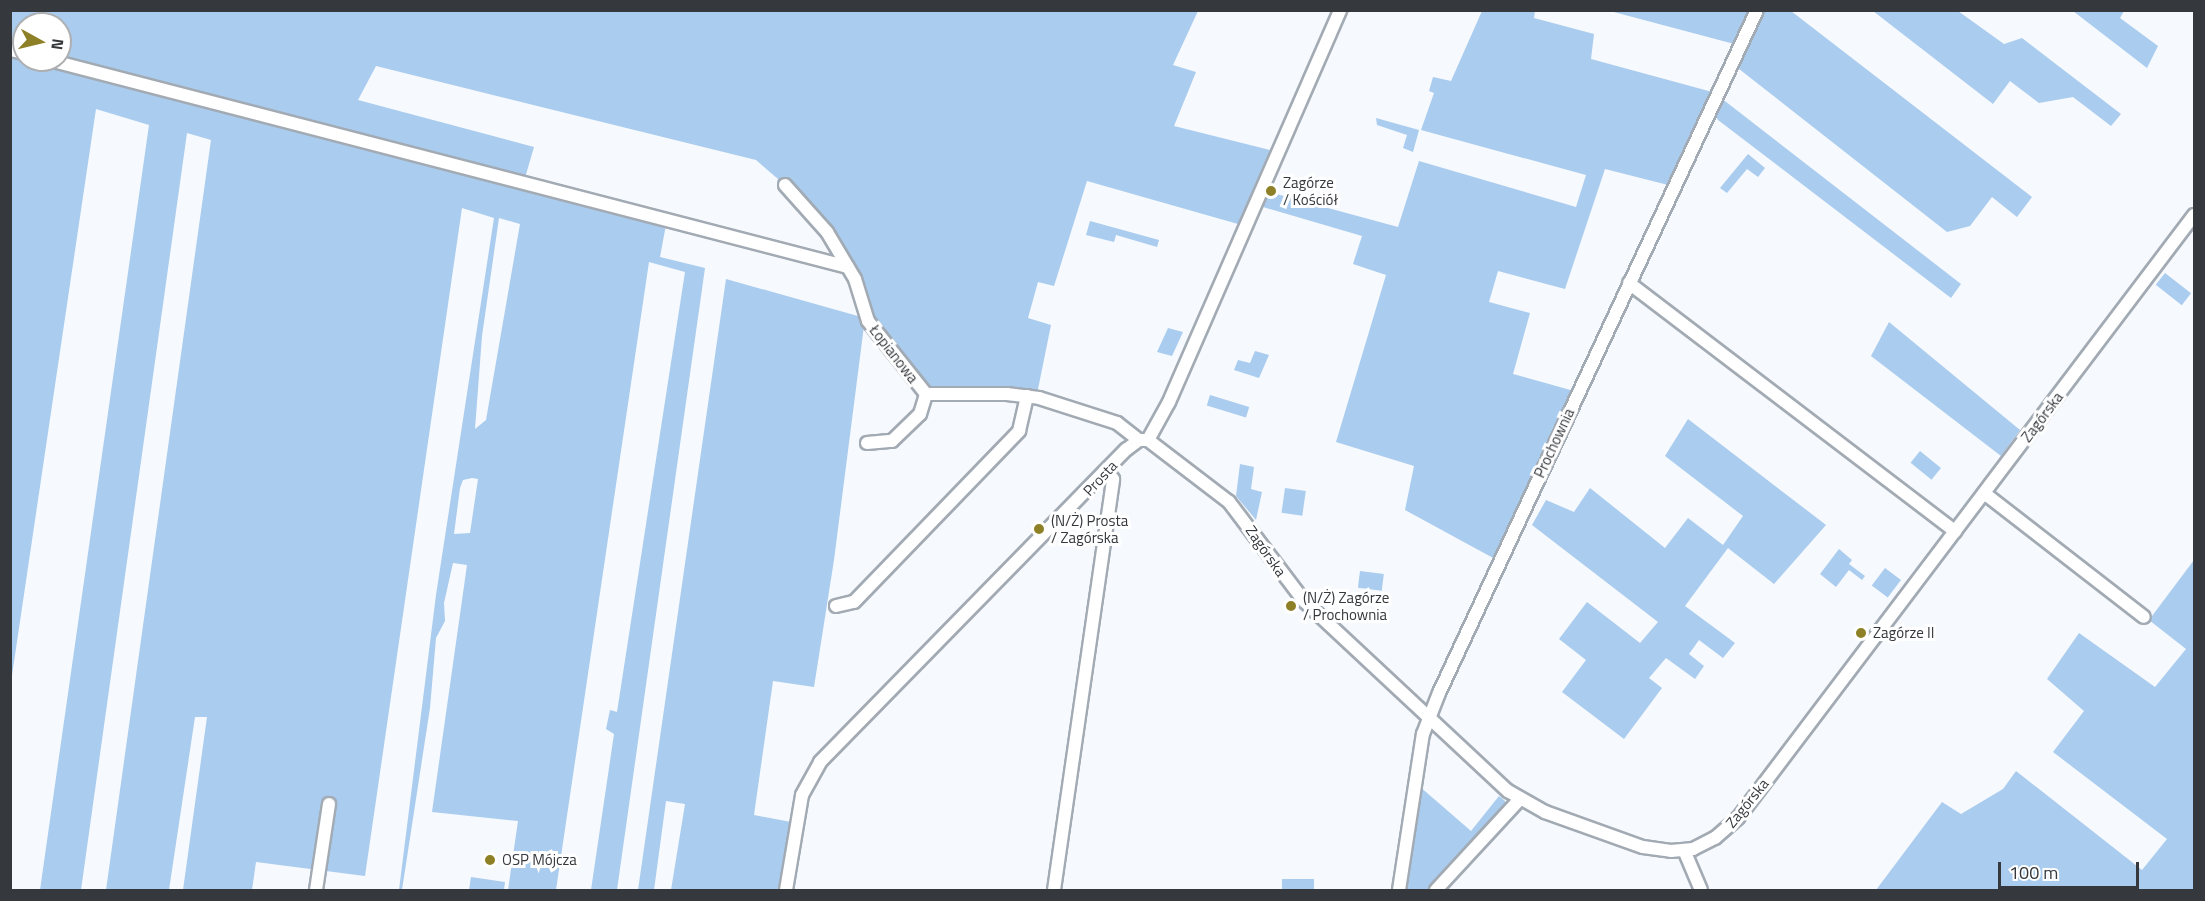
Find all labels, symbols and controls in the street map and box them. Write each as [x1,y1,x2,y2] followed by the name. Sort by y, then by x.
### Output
[12,12,72,72] north arrow
[45,37,70,51] text: N
[1283,173,1338,208] place label: Zagórze / Kościół
[1264,184,1278,198] marker: Zagórze / Kościół
[866,321,922,387] street label: Łopianowa
[2017,388,2067,446] street label: Zagórska
[1530,405,1578,481] street label: Prochownia
[1079,457,1121,499] street label: Prosta
[1051,511,1128,546] place label: (N/Ż) Prosta / Zagórska
[1032,522,1046,536] marker: (N/Ż) Prosta / Zagórska
[1242,522,1290,580] street label: Zagórska
[1303,588,1389,623] place label: (N/Ż) Zagórze / Prochownia
[1284,599,1298,613] marker: (N/Ż) Zagórze / Prochownia
[1873,624,1934,642] place label: Zagórze II
[1854,626,1868,640] marker: Zagórze II
[1722,775,1772,831] street label: Zagórska
[2001,850,2142,888] scale bar
[502,851,577,869] place label: OSP Mójcza
[483,853,497,867] marker: OSP Mójcza
[2009,859,2058,886] text: 100 m

